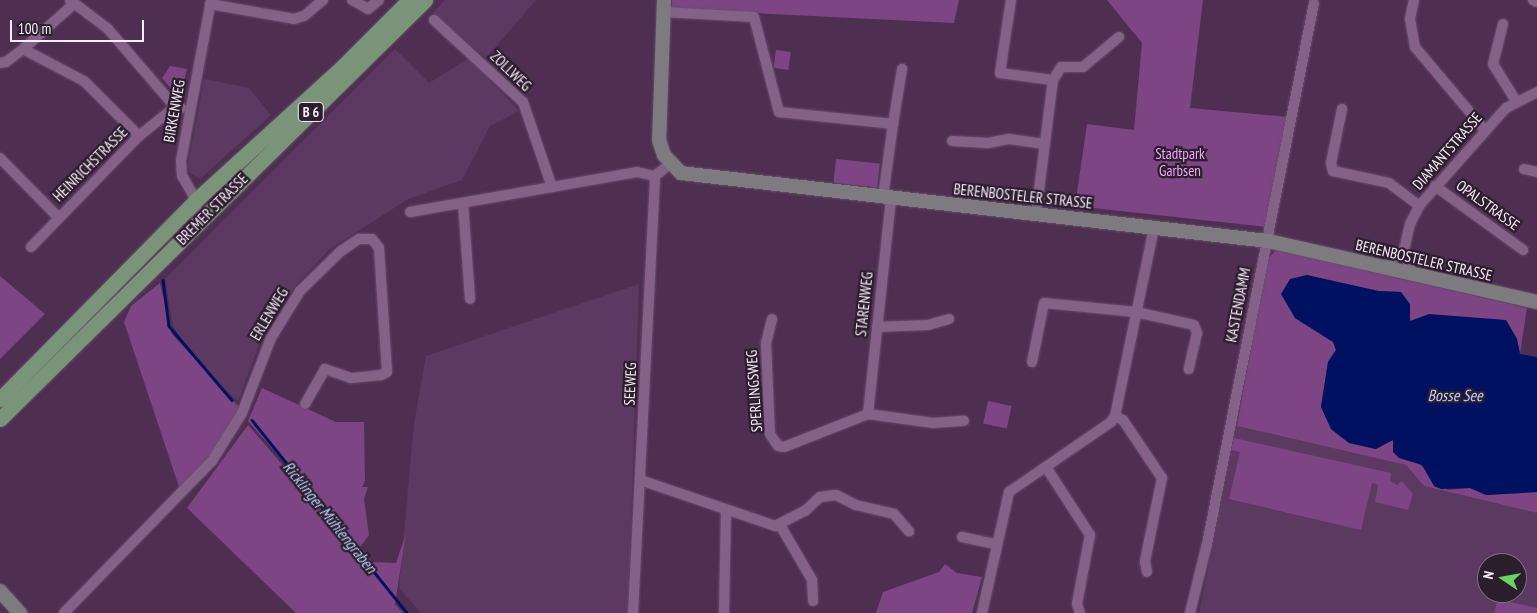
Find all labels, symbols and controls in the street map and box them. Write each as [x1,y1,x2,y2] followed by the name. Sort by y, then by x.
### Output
[12,10,146,42] scale bar
[18,19,51,38] text: 100 m
[487,47,535,95] street label: ZOLLWEG
[160,78,188,144] street label: BIRKENWEG
[297,100,325,124] road number: B 6
[1409,109,1485,193] street label: DIAMANTSTRASSE
[49,123,131,205] street label: HEINRICHSTRASSE
[1155,144,1205,179] park label: Stadtpark Garbsen
[173,170,251,248] street label: BREMER STRASSE
[1453,176,1523,234] street label: OPALSTRASSE
[953,180,1093,212] street label: BERENBOSTELER STRASSE
[1354,236,1494,284] street label: BERENBOSTELER STRASSE
[1222,266,1254,344] street label: KASTENDAMM
[852,271,876,337] street label: STARENWEG
[246,284,292,344] street label: ERLENWEG
[742,349,766,433] street label: SPERLINGSWEG
[620,362,640,406] street label: SEEWEG
[1427,385,1483,405] water label: Bosse See
[279,457,381,577] water label: Ricklinger Mühlengraben
[1477,553,1527,603] north arrow
[1479,570,1498,581] text: N

